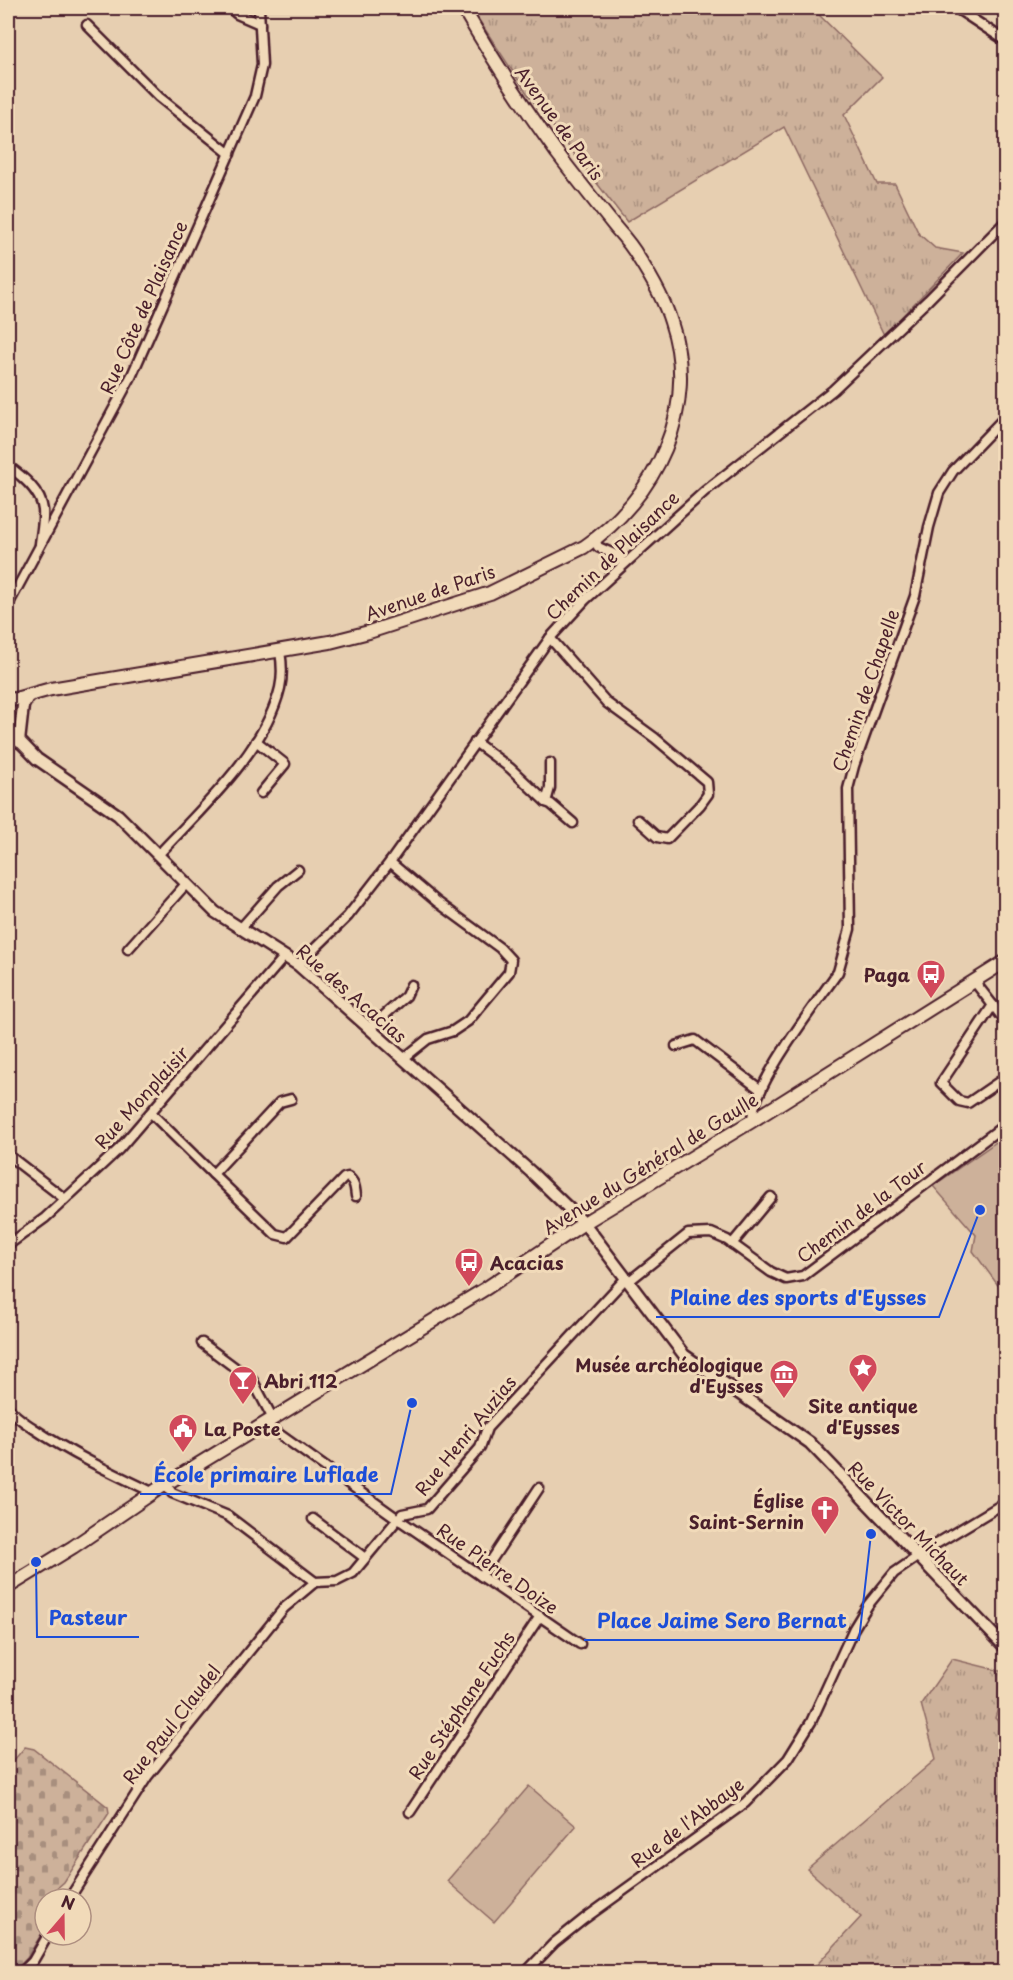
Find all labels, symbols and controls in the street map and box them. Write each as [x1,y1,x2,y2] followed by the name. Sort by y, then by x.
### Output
[509,60,611,186] street label: Avenue de Paris
[93,216,194,398] street label: Rue Côte de Plaisance
[539,484,685,626] street label: Chemin de Plaisance
[362,557,498,627] street label: Avenue de Paris
[825,605,906,775] street label: Chemin de Chapelle
[291,937,413,1049] street label: Rue des Acacias
[915,958,947,1000] bus stop icon: Paga
[863,961,910,988] place label: Paga
[88,1039,195,1154] street label: Rue Monplaisir
[537,1085,763,1241] street label: Avenue du Général de Gaulle
[791,1153,932,1269] street label: Chemin de la Tour
[453,1246,485,1288] bus stop icon: Acacias
[490,1249,564,1276] place label: Acacias
[656,1279,939,1317] callout: Plaine des sports d'Eysses
[670,1282,927,1312] text: Plaine des sports d'Eysses
[575,1351,763,1399] place label: Musée archéologique d'Eysses
[847,1352,879,1394] place icon: Site antique d'Eysses
[768,1358,800,1400] museum icon: Musée archéologique d'Eysses
[227,1364,259,1406] bar icon: Abri 112
[264,1367,338,1394] place label: Abri 112
[408,1369,522,1501] street label: Rue Henri Auzias
[808,1392,918,1440] place label: Site antique d'Eysses
[167,1412,199,1454] public building icon: La Poste
[204,1415,281,1442] place label: La Poste
[842,1455,976,1591] street label: Rue Victor Michaut
[140,1456,391,1494] callout: École primaire Luflade
[153,1459,379,1489] text: École primaire Luflade
[689,1487,804,1535] place label: Église Saint-Sernin
[809,1494,841,1536] church icon: Église Saint-Sernin
[432,1516,564,1620] street label: Rue Pierre Doize
[37,1599,139,1637] callout: Pasteur
[49,1602,128,1632] text: Pasteur
[584,1602,859,1640] callout: Place Jaime Sero Bernat
[597,1605,847,1635] text: Place Jaime Sero Bernat
[401,1625,521,1785] street label: Rue Stéphane Fuchs
[116,1659,226,1789] street label: Rue Paul Claudel
[625,1770,749,1874] street label: Rue de l'Abbaye
[33,1887,93,1947] north arrow
[58,1889,79,1915] text: N

